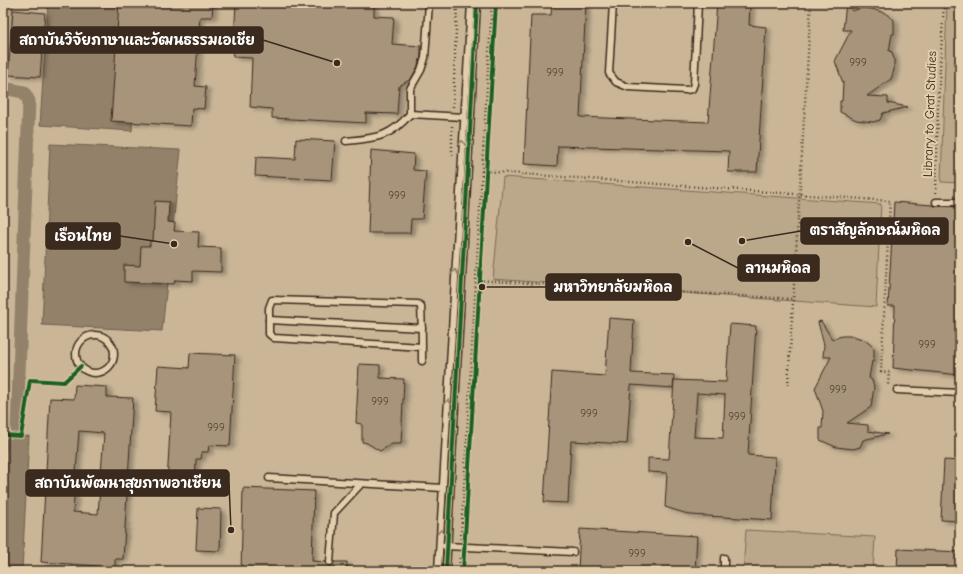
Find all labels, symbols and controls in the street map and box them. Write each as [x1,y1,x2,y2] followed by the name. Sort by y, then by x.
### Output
[11,27,263,53] callout: สถาบันวิจัยภาษาและวัฒนธรรมเอเชีย
[19,30,255,49] text: สถาบันวิจัยภาษาและวัฒนธรรมเอเชีย
[920,51,939,177] street label: Library to Grat Studies
[849,56,867,69] house number: 999
[546,66,564,79] house number: 999
[458,140,467,146] one-way arrow
[388,189,406,202] house number: 999
[801,218,948,244] callout: ตราสัญลักษณ์มหิดล
[809,220,941,239] text: ตราสัญลักษณ์มหิดล
[46,223,120,249] callout: เรือนไทย
[54,226,112,245] text: เรือนไทย
[738,255,819,281] callout: ลานมหิดล
[745,259,811,277] text: ลานมหิดล
[451,269,460,276] one-way arrow
[546,274,681,300] callout: มหาวิทยาลัยมหิดล
[554,278,673,296] text: มหาวิทยาลัยมหิดล
[918,338,936,351] house number: 999
[829,383,847,396] house number: 999
[371,395,389,408] house number: 999
[444,399,453,405] one-way arrow
[580,407,598,420] house number: 999
[728,410,746,423] house number: 999
[207,421,225,434] house number: 999
[26,470,229,496] callout: สถาบันพัฒนาสุขภาพอาเซียน
[35,473,221,494] text: สถาบันพัฒนาสุขภาพอาเซียน
[437,529,445,535] one-way arrow
[628,547,646,560] house number: 999

